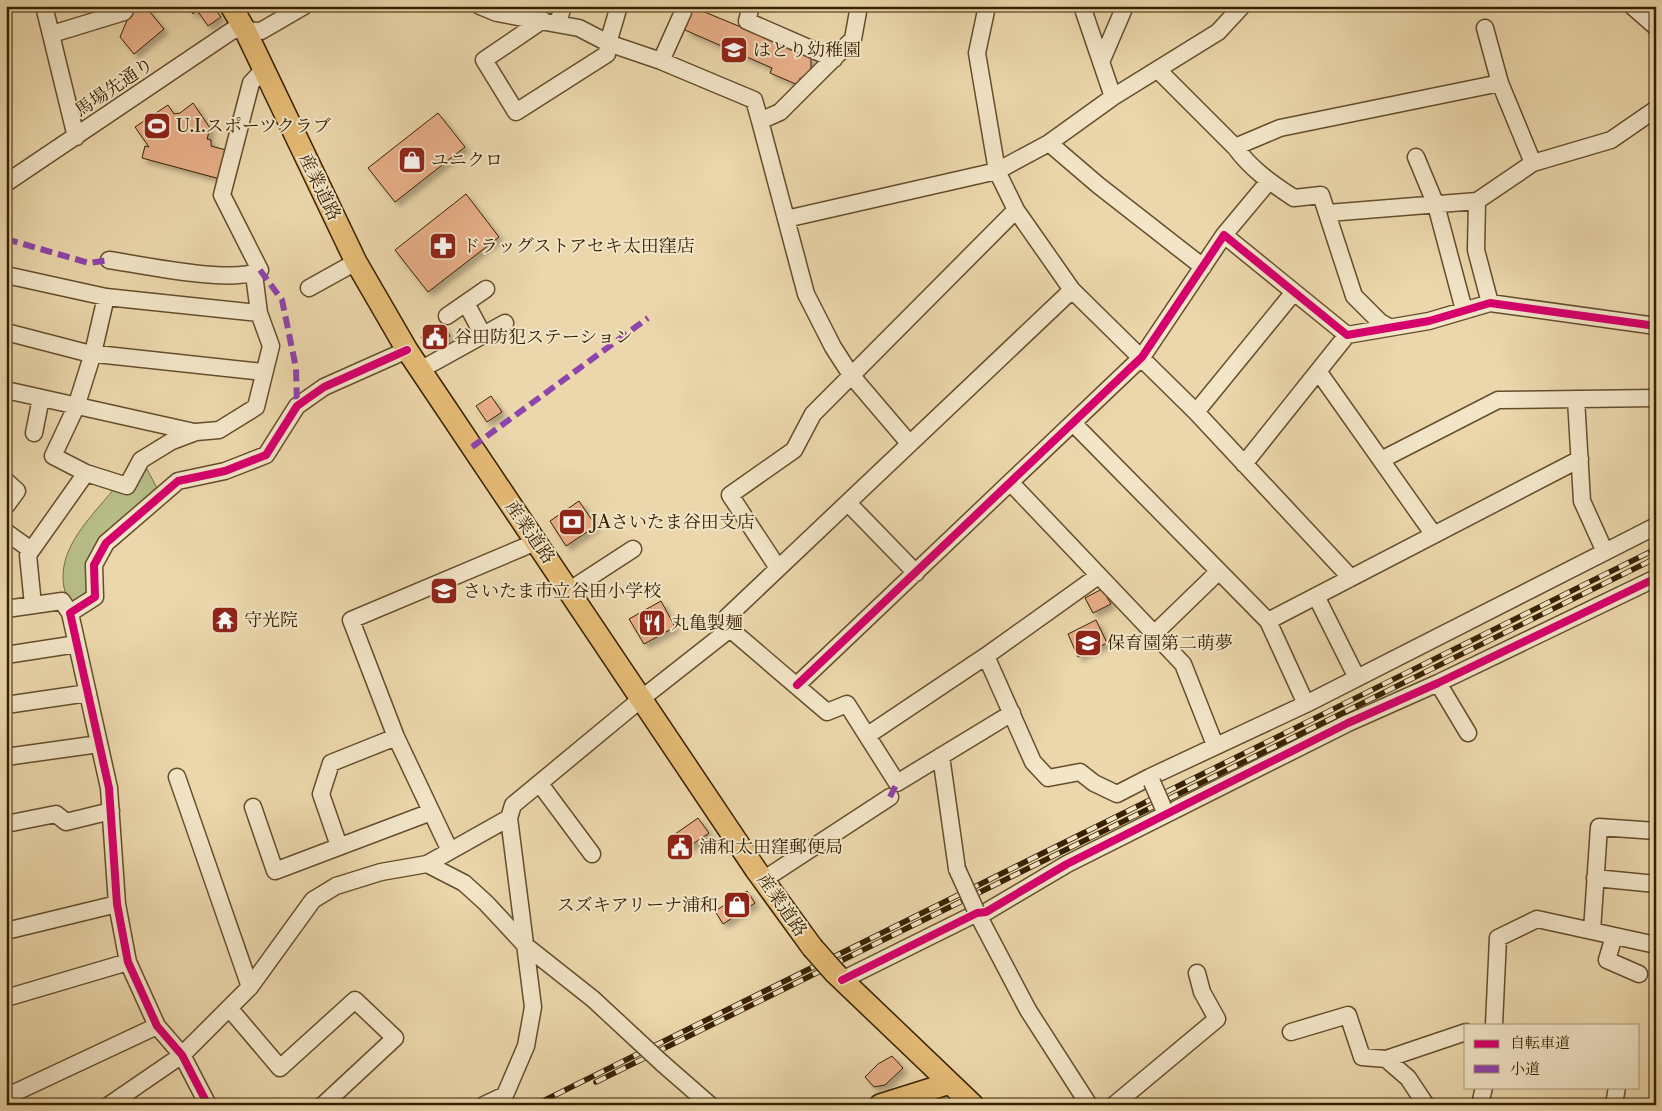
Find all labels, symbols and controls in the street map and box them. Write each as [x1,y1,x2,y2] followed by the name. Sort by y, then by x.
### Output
[719,35,749,65] school or university icon: はとり幼稚園
[753,39,861,61] place label: はとり幼稚園
[71,53,157,121] street label: 馬場先通り
[142,111,172,141] sports icon: U.I.スポーツクラブ
[176,115,331,137] place label: U.I.スポーツクラブ
[397,145,427,175] shop icon: ユニクロ
[431,149,503,171] place label: ユニクロ
[294,150,346,224] street label: 産業道路
[428,231,458,261] pharmacy icon: ドラッグストアセキ太田窪店
[462,235,695,257] place label: ドラッグストアセキ太田窪店
[420,322,450,352] public building icon: 谷田防犯ステーション
[454,326,633,348] place label: 谷田防犯ステーション
[500,496,560,568] street label: 産業道路
[557,507,587,537] bank icon: JAさいたま谷田支店
[588,511,755,533] place label: JAさいたま谷田支店
[429,576,459,606] school or university icon: さいたま市立谷田小学校
[463,580,661,602] place label: さいたま市立谷田小学校
[210,605,240,635] temple icon: 守光院
[637,608,667,638] restaurant icon: 丸亀製麺
[244,609,298,631] place label: 守光院
[671,612,743,634] place label: 丸亀製麺
[1073,628,1103,658] school or university icon: 保育園第二萌夢
[1107,632,1233,654] place label: 保育園第二萌夢
[665,832,695,862] public building icon: 浦和太田窪郵便局
[699,836,843,858] place label: 浦和太田窪郵便局
[752,869,812,941] street label: 産業道路
[722,890,752,920] shop icon: スズキアリーナ浦和
[557,894,718,916] place label: スズキアリーナ浦和
[1464,1024,1640,1088] legend
[1510,1033,1570,1052] text: 自転車道
[1510,1059,1540,1078] text: 小道

